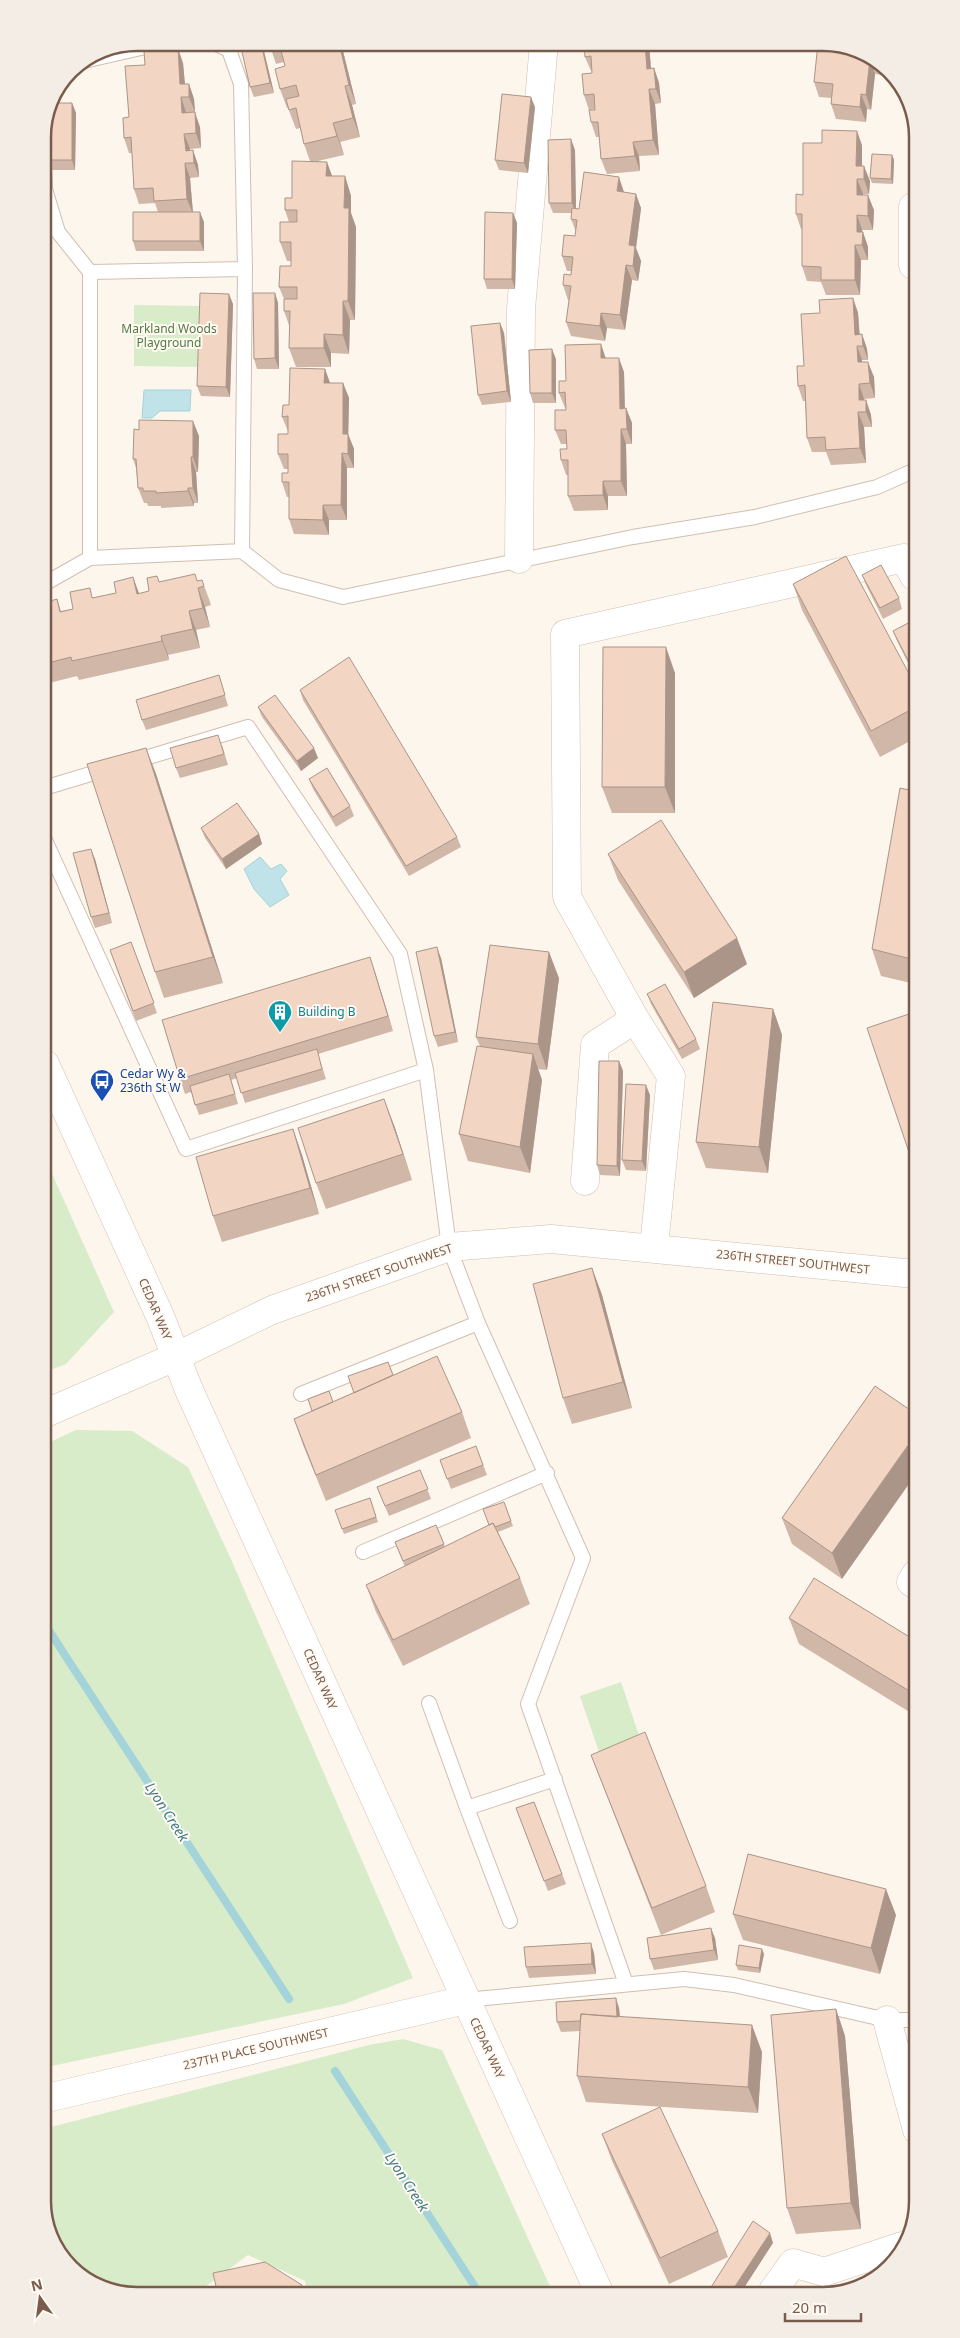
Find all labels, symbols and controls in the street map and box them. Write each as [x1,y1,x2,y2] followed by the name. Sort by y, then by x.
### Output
[121,320,217,351] park label: Markland Woods Playground
[267,999,293,1033] building icon: Building B
[298,1003,356,1020] place label: Building B
[120,1065,186,1096] place label: Cedar Wy & 236th St W
[89,1068,115,1102] bus stop icon: Cedar Wy & 236th St W
[303,1239,455,1306] street label: 236TH STREET SOUTHWEST
[715,1245,871,1278] street label: 236TH STREET SOUTHWEST
[135,1275,176,1342] street label: CEDAR WAY
[299,1645,342,1712] street label: CEDAR WAY
[141,1778,194,1846] water label: Lyon Creek
[466,2015,509,2081] street label: CEDAR WAY
[181,2023,331,2074] street label: 237TH PLACE SOUTHWEST
[381,2148,434,2216] water label: Lyon Creek
[15,2273,65,2323] north arrow
[29,2274,45,2295] text: N
[785,2290,861,2322] scale bar
[792,2297,827,2317] text: 20 m

